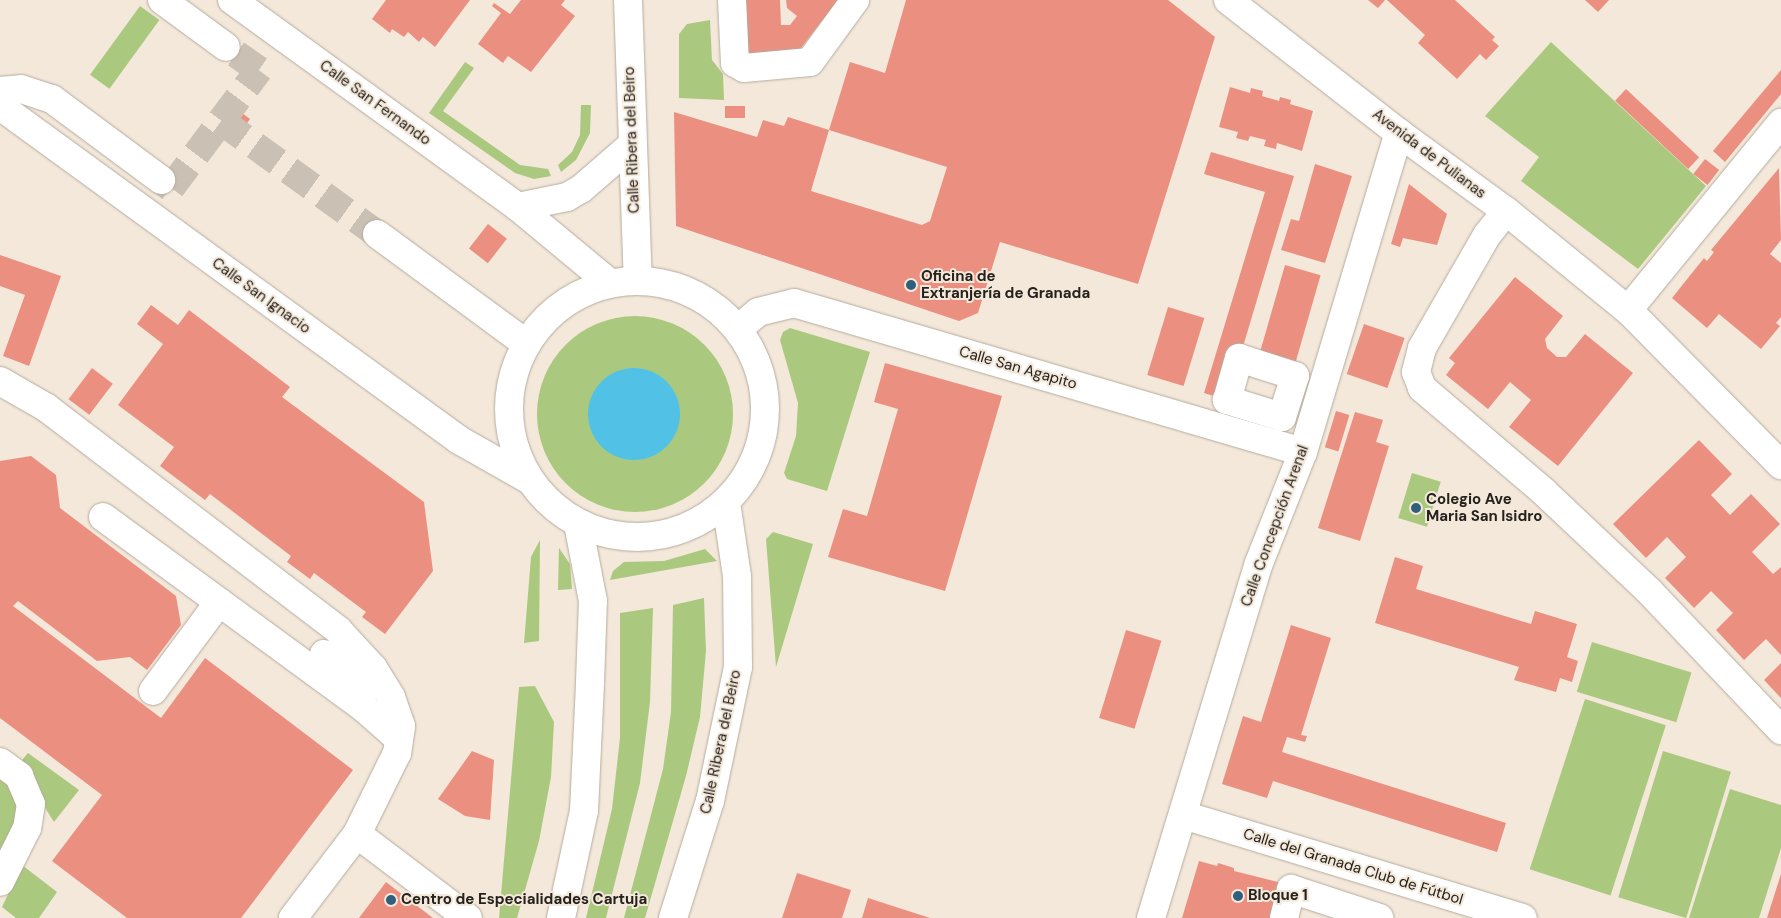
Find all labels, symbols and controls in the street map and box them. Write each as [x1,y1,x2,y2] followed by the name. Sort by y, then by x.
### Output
[316,57,434,149] street label: Calle San Fernando
[620,66,644,214] street label: Calle Ribera del Beiro
[1369,105,1489,203] street label: Avenida de Pulianas
[208,254,314,338] street label: Calle San Ignacio
[921,267,1090,302] place label: Oficina de Extranjería de Granada
[905,279,917,291] marker: Oficina de Extranjería de Granada
[957,343,1079,393] street label: Calle San Agapito
[1237,443,1313,609] street label: Calle Concepción Arenal
[1426,490,1542,525] place label: Colegio Ave Maria San Isidro
[1410,502,1422,514] marker: Colegio Ave Maria San Isidro
[697,668,745,816] street label: Calle Ribera del Beiro
[1241,825,1465,909] street label: Calle del Granada Club de Fútbol
[1248,887,1308,905] place label: Bloque 1
[1232,890,1244,902] marker: Bloque 1
[401,891,647,909] place label: Centro de Especialidades Cartuja
[385,894,397,906] marker: Centro de Especialidades Cartuja

